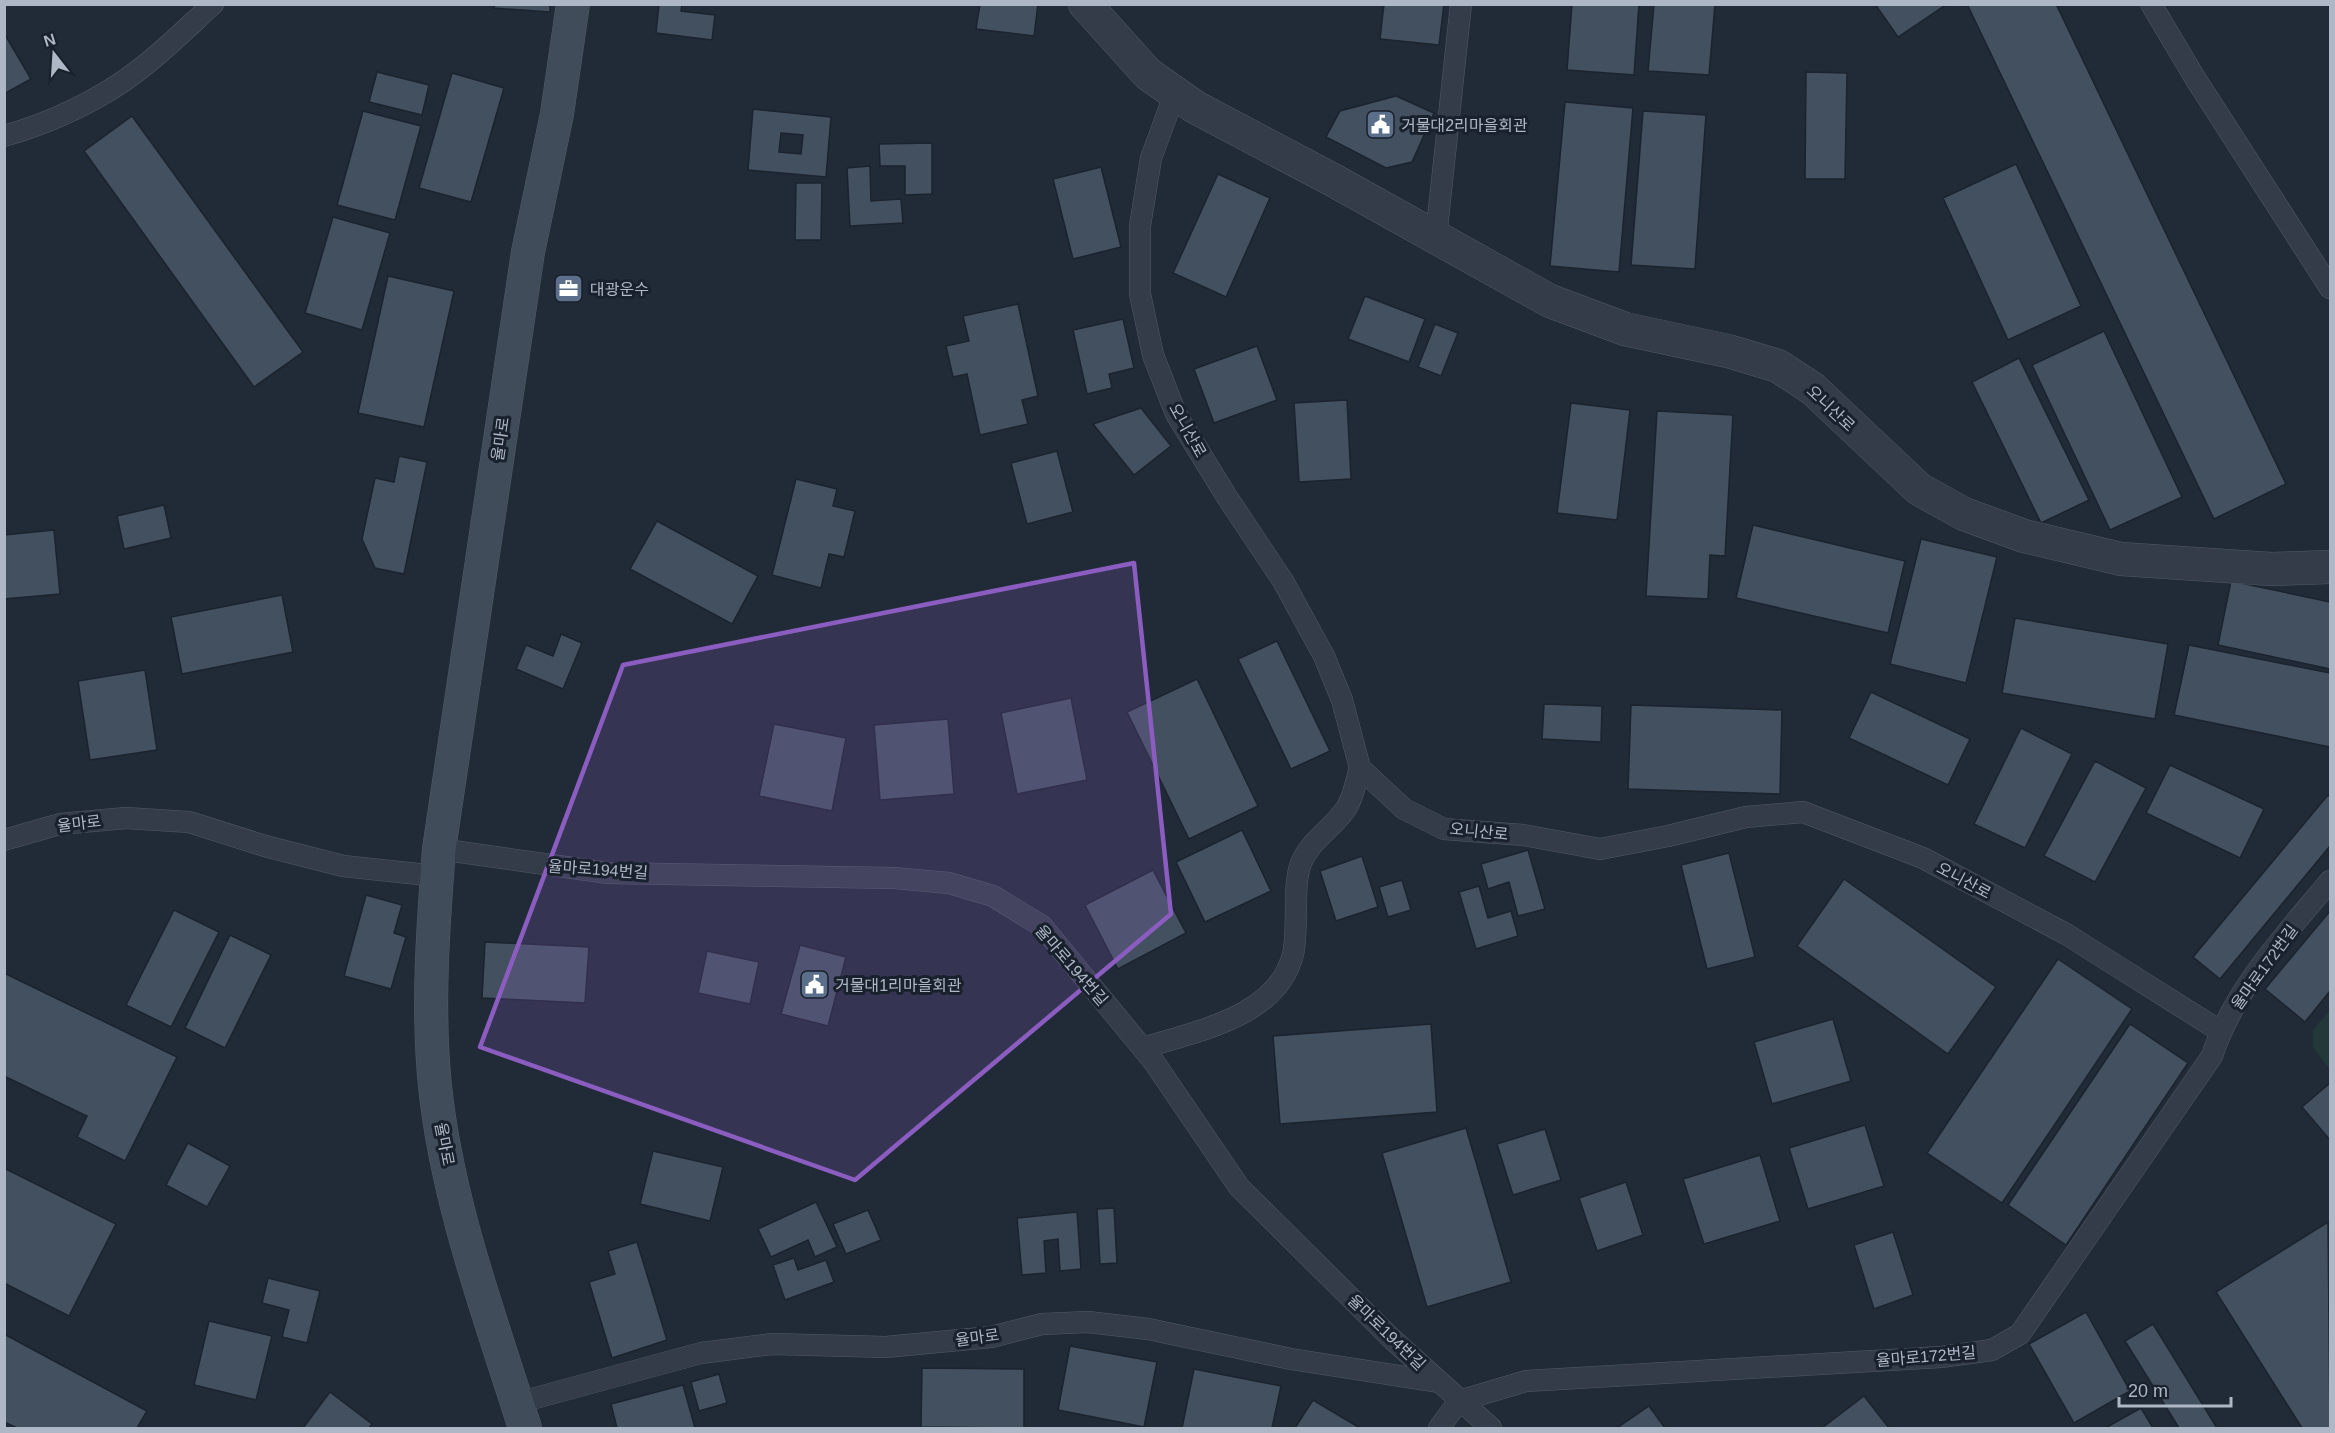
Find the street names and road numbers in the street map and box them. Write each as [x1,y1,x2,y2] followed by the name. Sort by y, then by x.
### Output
[1803,382,1858,435] street label: 오니산로
[1166,400,1209,460] street label: 오니산로
[489,416,512,462] street label: 율마로
[56,812,102,835] street label: 율마로
[1449,820,1509,843] street label: 오니산로
[547,858,649,881] street label: 율마로194번길
[1934,859,1994,902] street label: 오니산로
[1032,922,1111,1009] street label: 율마로194번길
[2228,922,2301,1013] street label: 율마로172번길
[432,1121,457,1168] street label: 율마로
[1345,1291,1429,1373] street label: 율마로194번길
[954,1326,1000,1349] street label: 율마로
[1875,1344,1977,1369] street label: 율마로172번길

